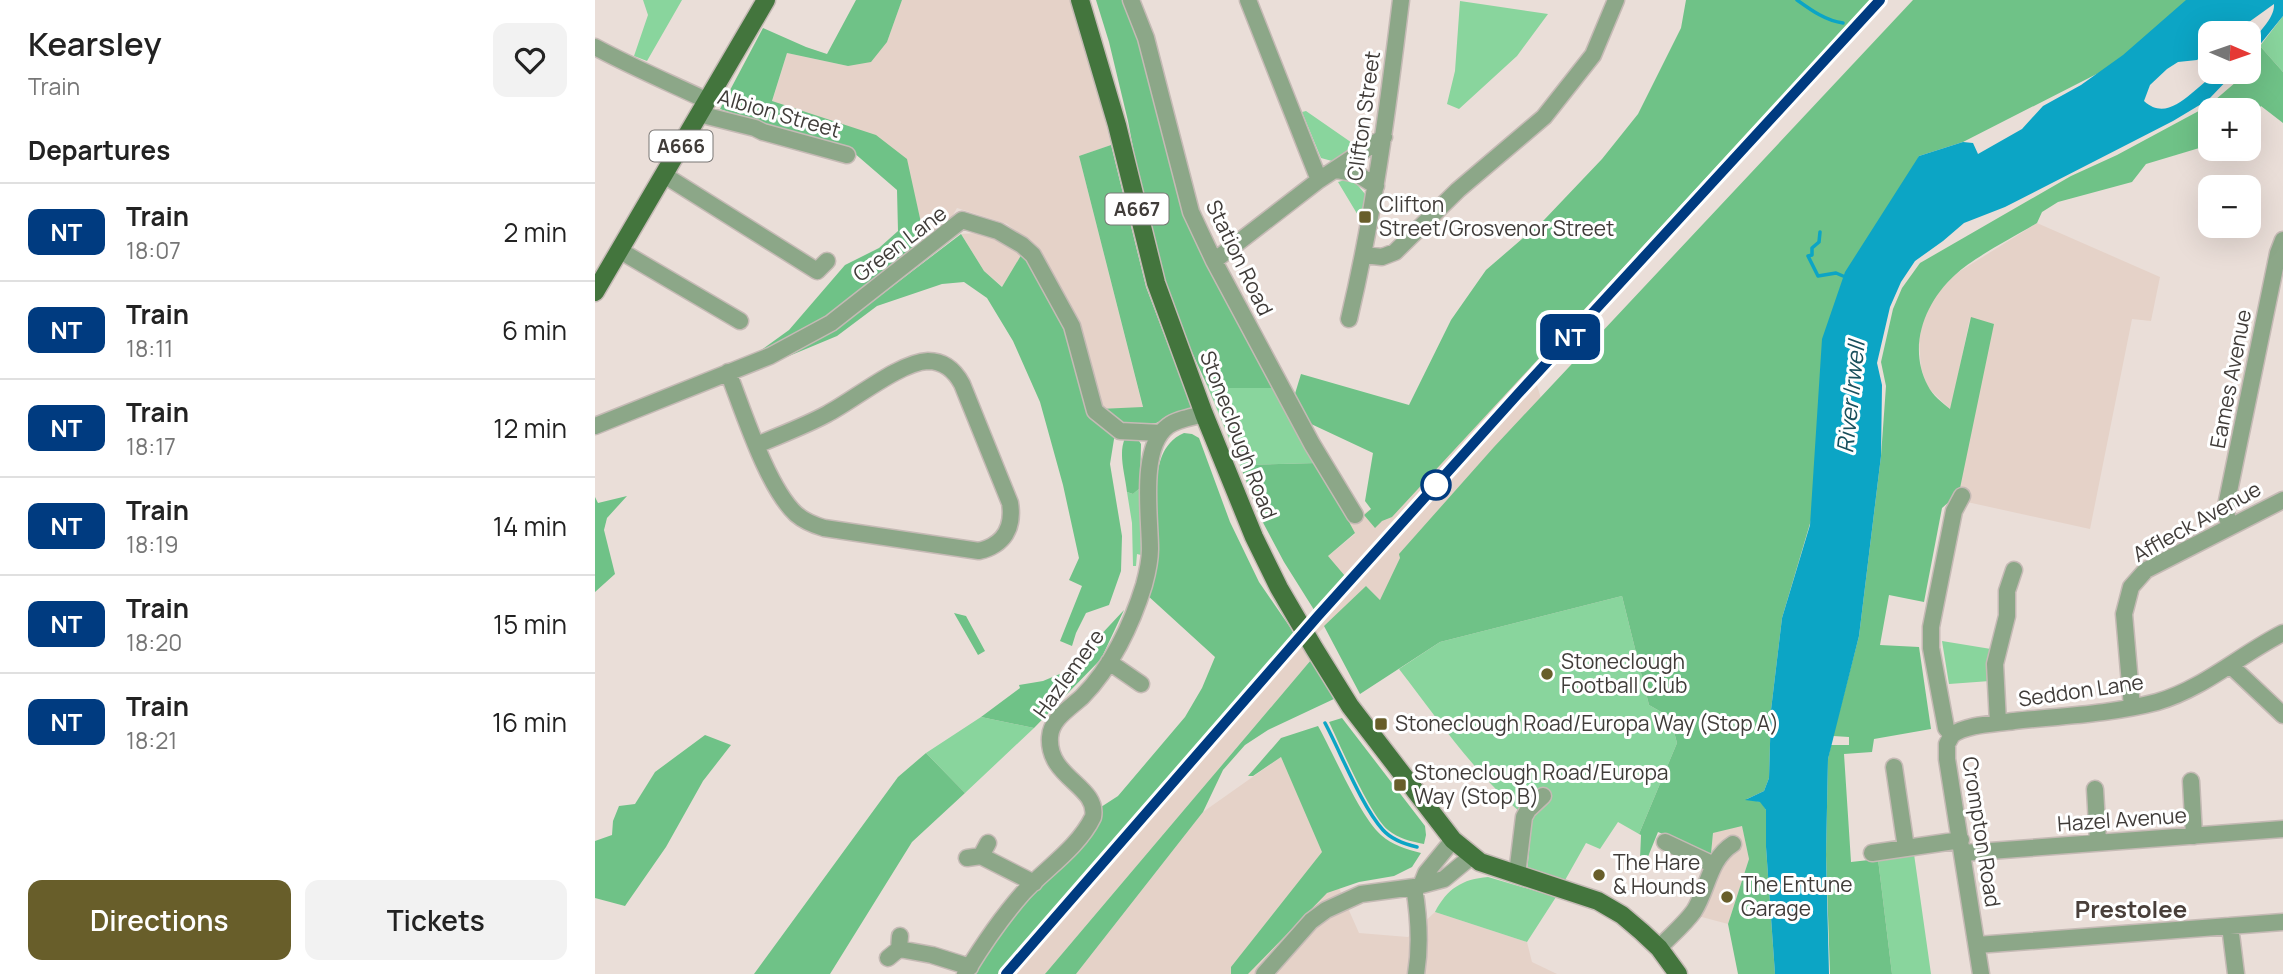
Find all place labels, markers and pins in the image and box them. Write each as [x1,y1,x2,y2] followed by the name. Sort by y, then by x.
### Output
[1379,190,1614,242] place label: Clifton Street/Grosvenor Street
[1357,209,1373,225] marker: Clifton Street/Grosvenor Street
[1421,470,1451,500] unlabelled marker
[1561,647,1687,699] place label: Stoneclough Football Club
[1539,666,1555,682] marker: Stoneclough Football Club
[1395,709,1779,737] place label: Stoneclough Road/Europa Way (Stop A)
[1373,716,1389,732] marker: Stoneclough Road/Europa Way (Stop A)
[1414,758,1668,810] place label: Stoneclough Road/Europa Way (Stop B)
[1392,777,1408,793] marker: Stoneclough Road/Europa Way (Stop B)
[1613,848,1706,900] place label: The Hare & Hounds
[1591,867,1607,883] marker: The Hare & Hounds
[1741,870,1852,922] place label: The Entune Garage
[1719,889,1735,905] marker: The Entune Garage

